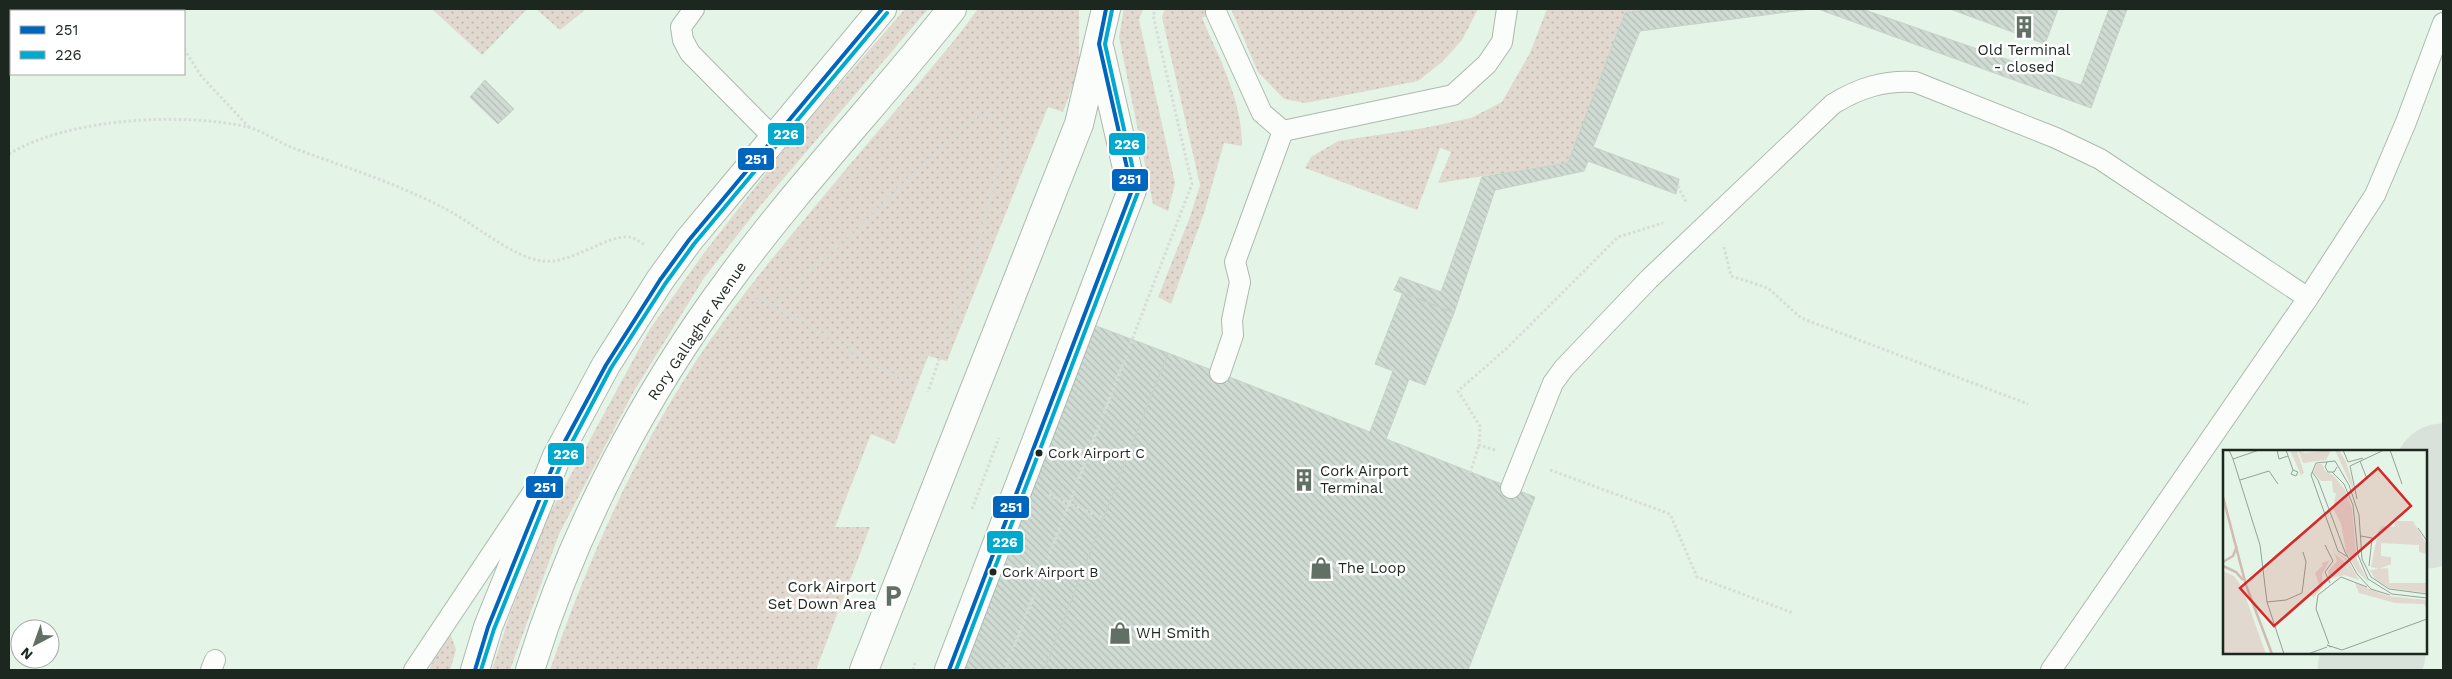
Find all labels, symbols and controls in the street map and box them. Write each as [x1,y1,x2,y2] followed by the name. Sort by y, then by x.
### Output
[10,10,185,75] legend
[2011,14,2037,40] building icon: Old Terminal - closed
[55,21,78,39] text: 251
[1978,41,2071,76] place label: Old Terminal - closed
[55,46,82,64] text: 226
[767,122,805,146] line badge: 226
[773,126,799,142] text: 226
[1108,132,1146,156] line badge: 226
[1114,136,1140,152] text: 226
[737,147,775,171] line badge: 251
[745,151,767,167] text: 251
[1111,168,1149,192] line badge: 251
[1119,171,1141,187] text: 251
[644,258,750,404] street label: Rory Gallagher Avenue
[547,442,585,466] line badge: 226
[1048,445,1145,461] place label: Cork Airport C
[553,446,579,462] text: 226
[1034,448,1044,458] marker: Cork Airport C
[2223,450,2427,654] inset map
[1320,462,1409,497] place label: Cork Airport Terminal
[1291,467,1317,493] building icon: Cork Airport Terminal
[525,475,564,499] line badge: 251
[534,479,556,495] text: 251
[992,495,1030,519] line badge: 251
[1000,499,1022,515] text: 251
[986,530,1024,554] line badge: 226
[992,534,1018,550] text: 226
[1308,555,1334,581] shop icon: The Loop
[1338,559,1406,577] place label: The Loop
[1002,564,1099,580] place label: Cork Airport B
[988,567,998,577] marker: Cork Airport B
[768,578,877,613] place label: Cork Airport Set Down Area
[880,583,906,609] parking icon: Cork Airport Set Down Area
[10,619,60,669] north arrow
[1107,620,1133,646] shop icon: WH Smith
[1136,624,1210,642] place label: WH Smith
[17,644,36,663] text: N

